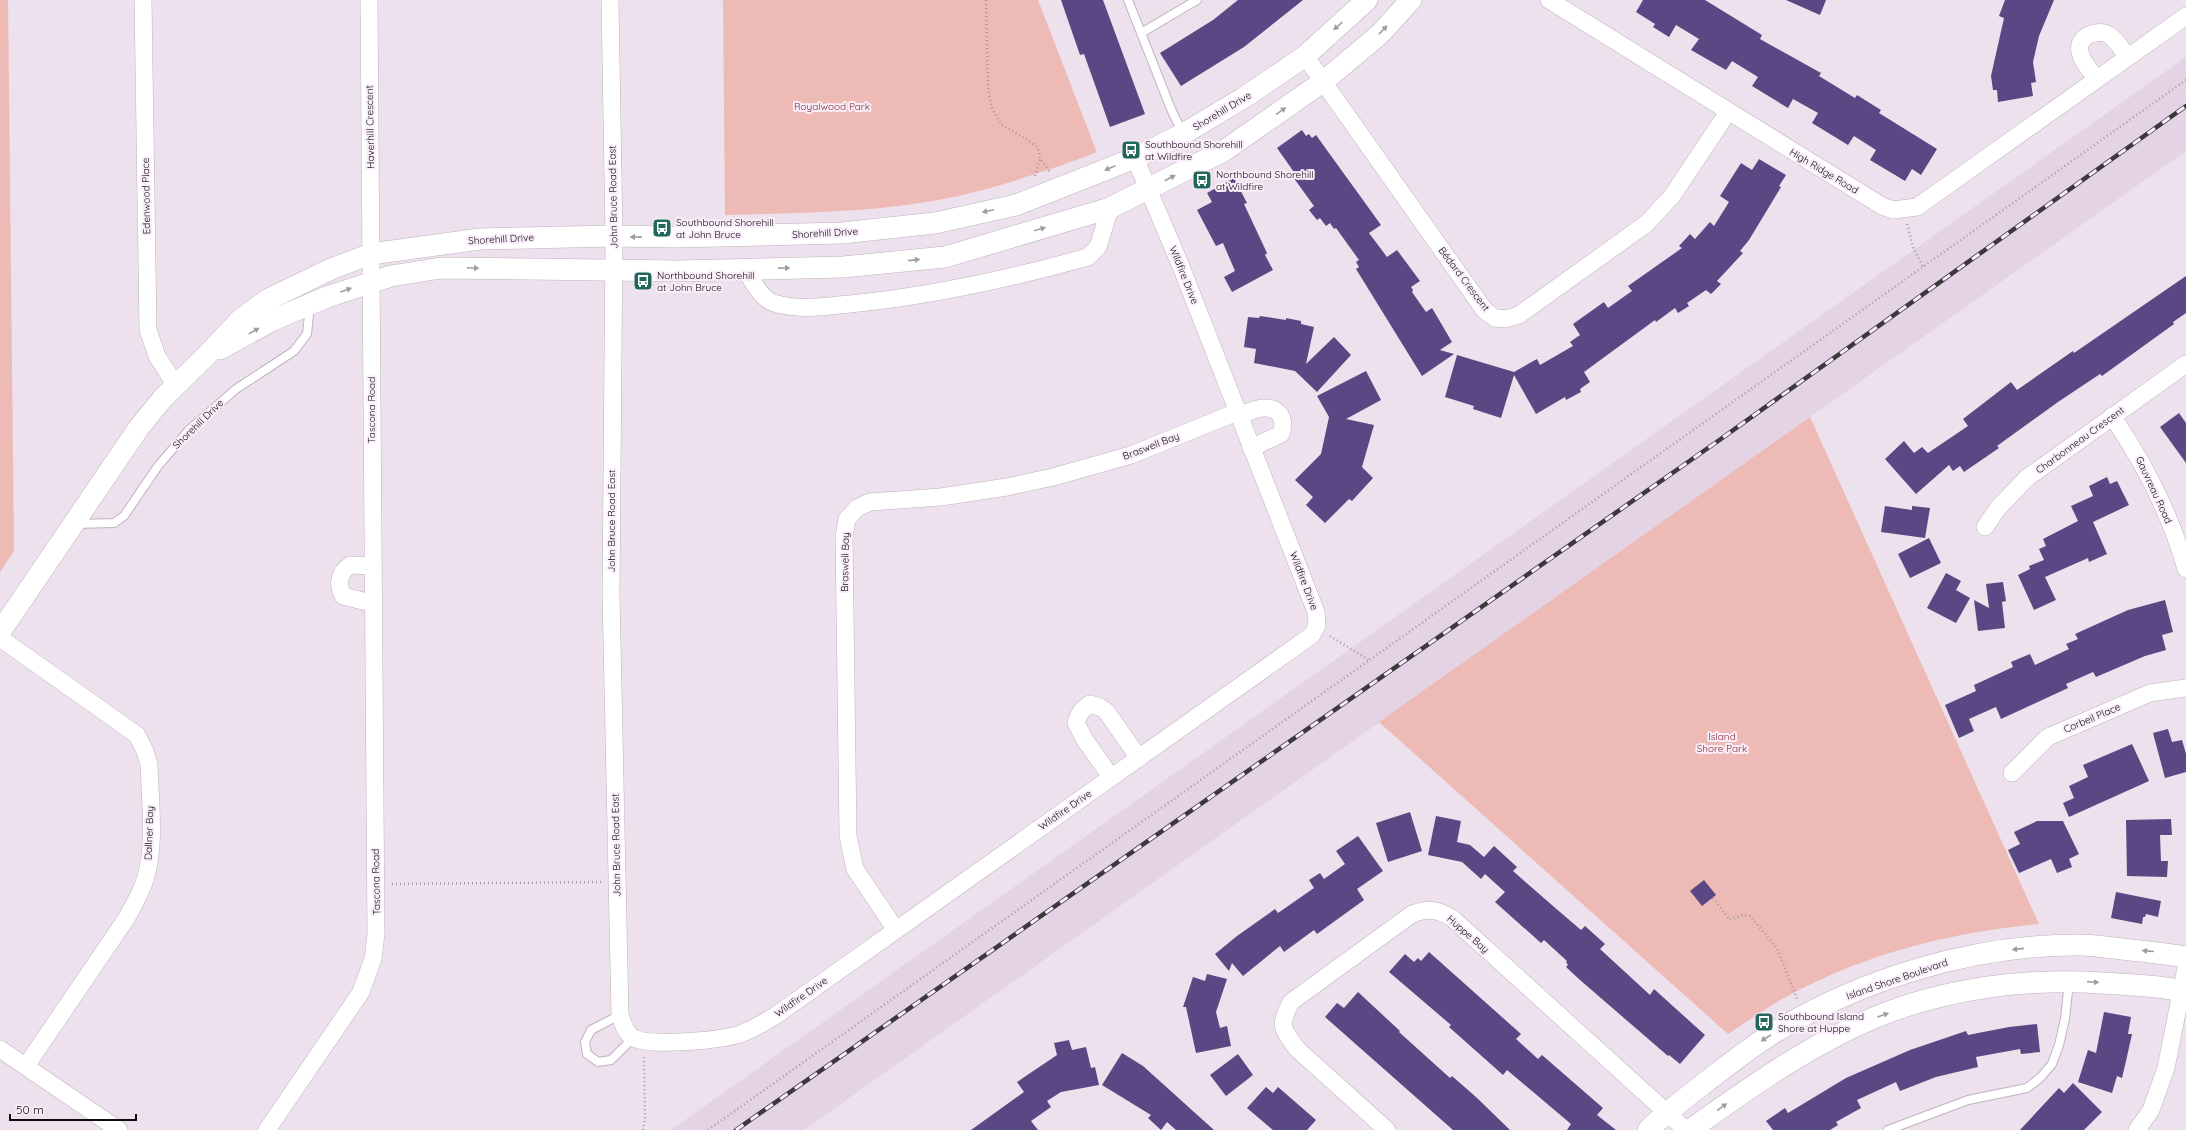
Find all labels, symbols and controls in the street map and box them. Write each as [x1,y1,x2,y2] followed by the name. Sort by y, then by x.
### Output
[1333,22,1343,31] one-way arrow
[1378,25,1388,35] one-way arrow
[363,85,377,169] street label: Haverhill Crescent
[1190,88,1254,134] street label: Shorehill Drive
[794,100,870,113] park label: Royalwood Park
[1276,107,1287,115] one-way arrow
[1145,138,1243,163] place label: Southbound Shorehill at Wildfire
[1120,139,1142,161] bus stop icon: Southbound Shorehill at Wildfire
[606,145,620,249] street label: John Bruce Road East
[1787,145,1861,197] street label: High Ridge Road
[139,157,153,234] street label: Edenwood Place
[1104,166,1116,172] one-way arrow
[1216,168,1314,193] place label: Northbound Shorehill at Wildfire
[1191,169,1213,191] bus stop icon: Northbound Shorehill at Wildfire
[1165,175,1176,181] one-way arrow
[982,209,994,215] one-way arrow
[676,216,774,241] place label: Southbound Shorehill at John Bruce
[651,217,673,239] bus stop icon: Southbound Shorehill at John Bruce
[792,225,859,241] street label: Shorehill Drive
[1034,226,1046,232] one-way arrow
[468,231,535,247] street label: Shorehill Drive
[630,233,642,240] one-way arrow
[1166,244,1202,306] street label: Wildfire Drive
[1436,244,1493,314] street label: Bédard Crescent
[908,256,920,263] one-way arrow
[467,265,479,272] one-way arrow
[778,265,791,271] one-way arrow
[657,269,755,294] place label: Northbound Shorehill at John Bruce
[632,270,654,292] bus stop icon: Northbound Shorehill at John Bruce
[341,287,353,293] one-way arrow
[248,327,260,334] one-way arrow
[365,377,378,443] street label: Tascona Road
[170,396,226,452] street label: Shorehill Drive
[2033,403,2127,477] street label: Charbonneau Crescent
[1121,429,1181,463] street label: Braswell Bay
[2133,454,2175,526] street label: Gauvreau Road
[605,469,618,572] street label: John Bruce Road East
[838,532,852,592] street label: Braswell Bay
[1287,550,1321,613] street label: Wildfire Drive
[2062,700,2123,736] street label: Corbeil Place
[1697,730,1747,755] park label: Island Shore Park
[1036,787,1094,833] street label: Wildfire Drive
[609,793,623,897] street label: John Bruce Road East
[142,806,156,860] street label: Dallner Bay
[369,849,383,915] street label: Tascona Road
[1444,912,1492,956] street label: Huppe Bay
[2012,945,2024,952] one-way arrow
[2142,948,2154,954] one-way arrow
[1845,956,1949,1002] street label: Island Shore Boulevard
[772,974,830,1020] street label: Wildfire Drive
[2087,979,2099,986] one-way arrow
[1778,1010,1864,1035] place label: Southbound Island Shore at Huppe
[1753,1011,1775,1033] bus stop icon: Southbound Island Shore at Huppe
[1878,1012,1890,1018] one-way arrow
[1760,1035,1772,1042] one-way arrow
[10,1096,136,1122] scale bar
[16,1102,44,1117] text: 50 m
[1717,1103,1727,1111] one-way arrow

